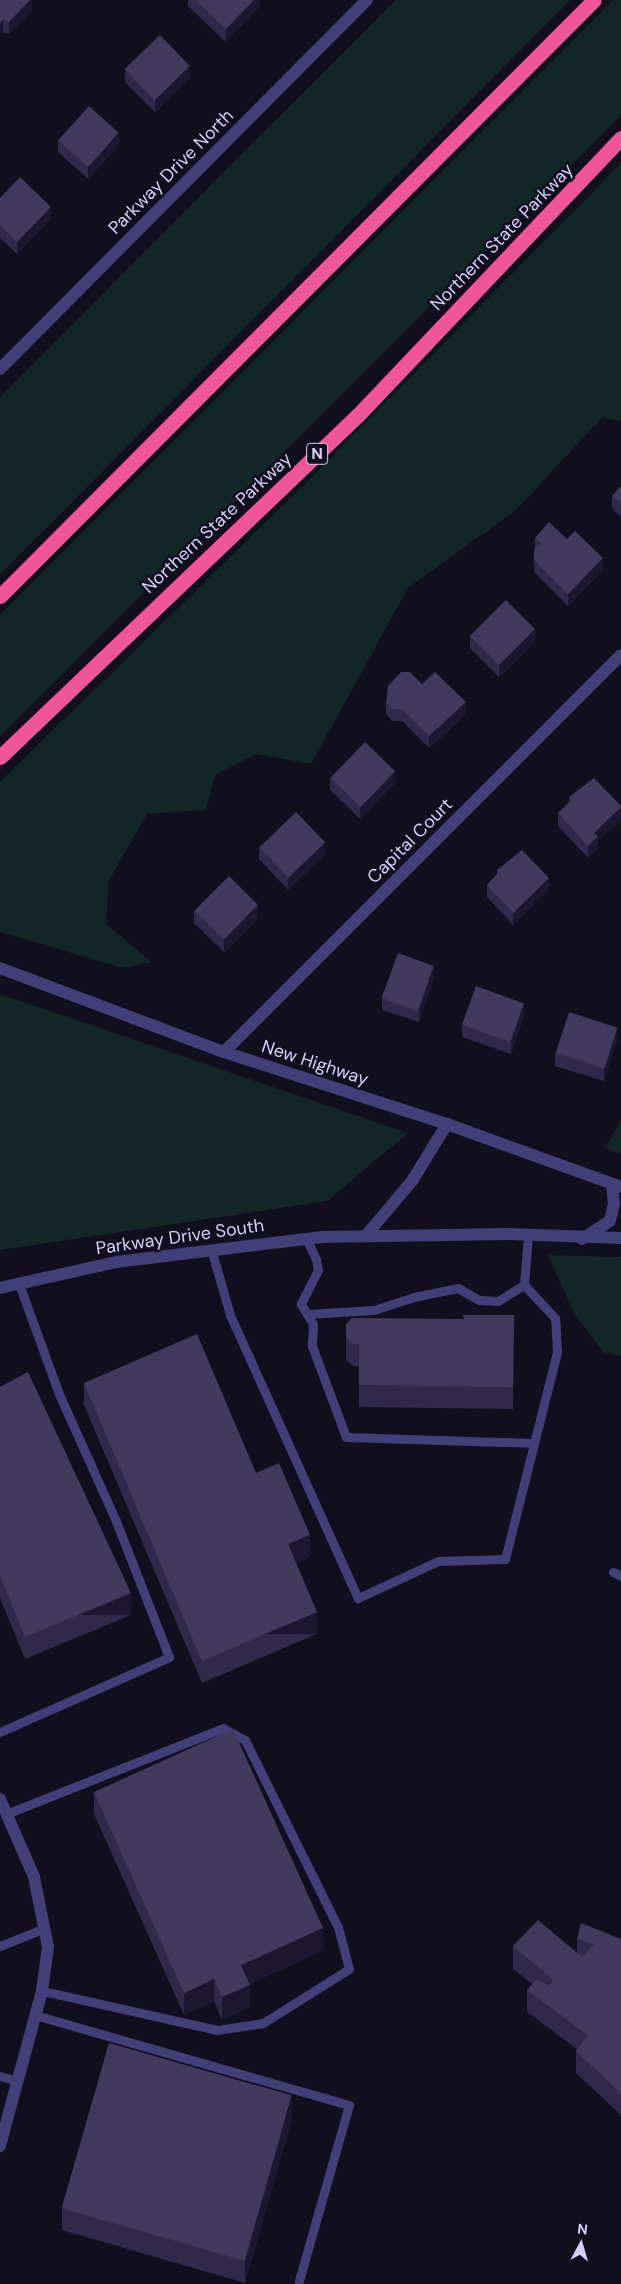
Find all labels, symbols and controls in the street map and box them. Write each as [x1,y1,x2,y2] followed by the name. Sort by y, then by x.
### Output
[104,105,238,239] street label: Parkway Drive North
[426,159,578,315] street label: Northern State Parkway
[306,440,328,468] road number: N
[138,448,296,598] street label: Northern State Parkway
[363,794,457,888] street label: Capital Court
[259,1036,371,1090] street label: New Highway
[95,1215,265,1259] street label: Parkway Drive South
[556,2219,606,2269] north arrow
[577,2220,589,2239] text: N

